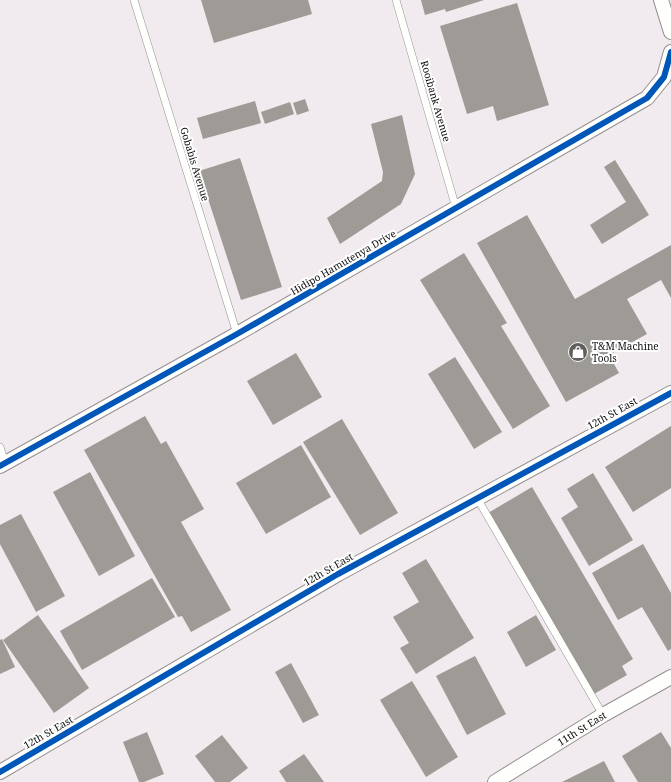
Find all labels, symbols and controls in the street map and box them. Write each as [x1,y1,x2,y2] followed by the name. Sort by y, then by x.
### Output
[418,59,454,143] street label: Rooibank Avenue
[177,125,213,203] street label: Gobabis Avenue
[288,226,398,298] street label: Hidipo Hamutenya Drive
[592,339,659,365] place label: T&M Machine Tools
[567,341,589,363] shop icon: T&M Machine Tools
[585,393,640,432] street label: 12th St East
[301,549,356,589] street label: 12th St East
[555,707,609,749] street label: 11th St East
[21,712,76,752] street label: 12th St East

